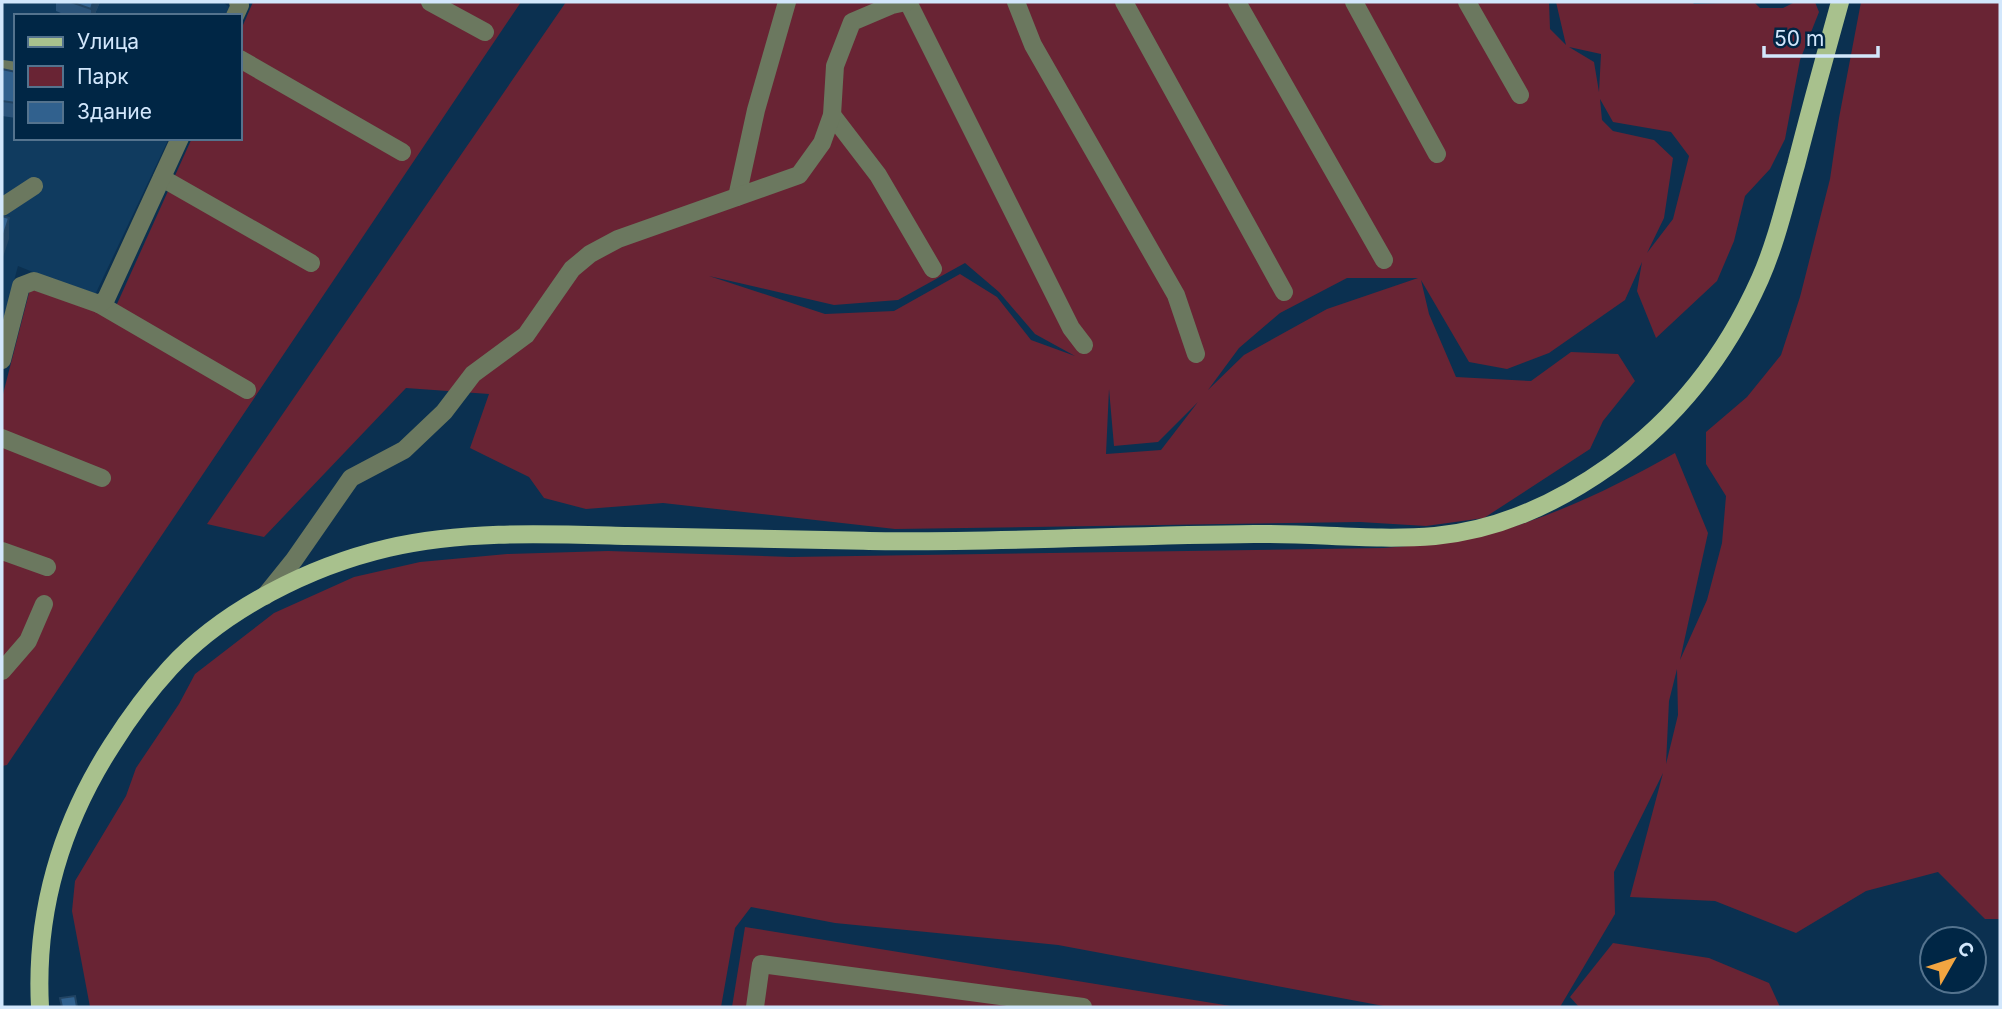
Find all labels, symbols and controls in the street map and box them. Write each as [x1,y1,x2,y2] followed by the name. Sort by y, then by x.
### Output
[14,14,242,140] legend
[1764,14,1878,58] scale bar
[1774,26,1824,51] text: 50 m
[77,29,139,54] text: Улица
[77,64,129,89] text: Парк
[77,99,152,124] text: Здание
[1918,925,1988,995] north arrow
[1952,937,1979,962] text: С

